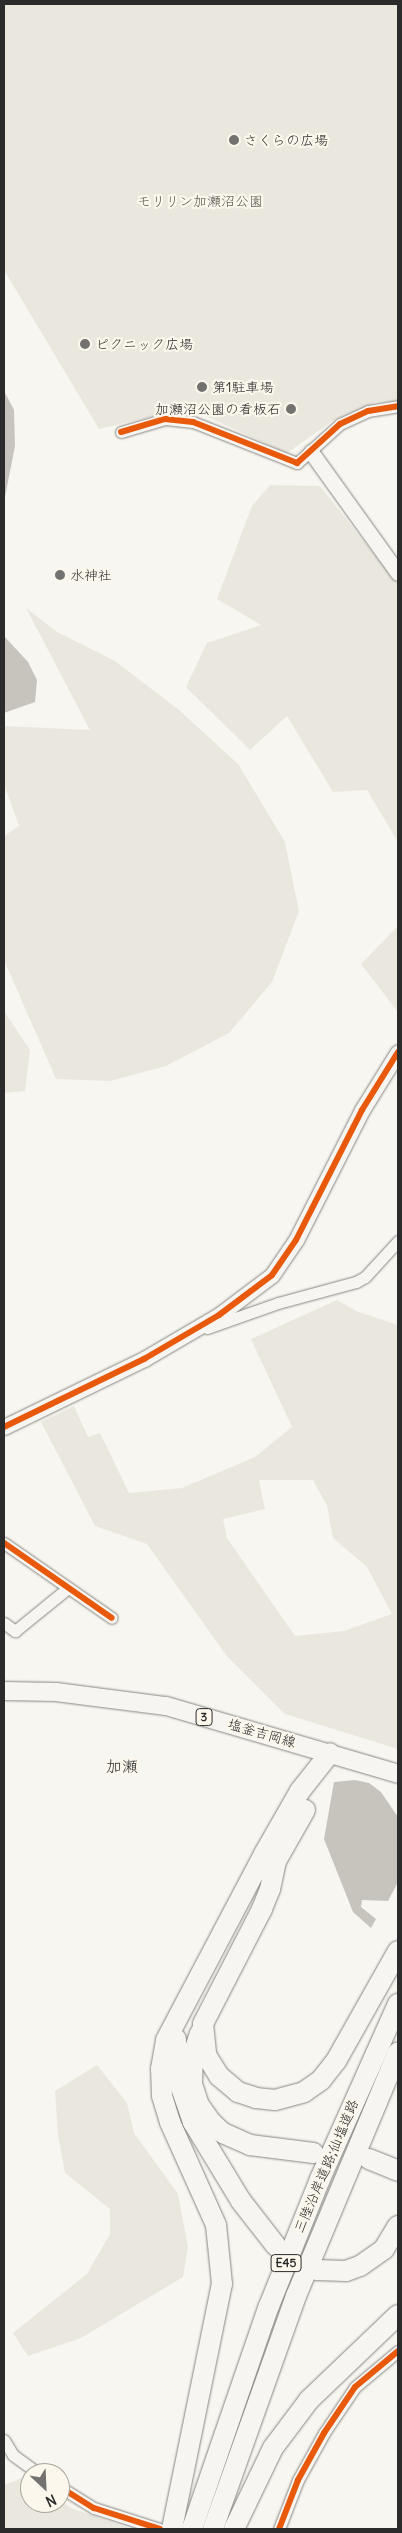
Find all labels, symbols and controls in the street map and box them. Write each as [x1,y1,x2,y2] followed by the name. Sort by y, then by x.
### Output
[244,132,328,148] place label: さくらの広場
[228,134,240,146] marker: さくらの広場
[137,193,263,209] park label: モリリン加瀬沼公園
[95,336,193,352] place label: ピクニック広場
[79,338,91,350] marker: ピクニック広場
[212,379,274,395] place label: 第1駐車場
[196,381,208,393] marker: 第1駐車場
[155,401,281,417] place label: 加瀬沼公園の看板石
[285,403,297,415] marker: 加瀬沼公園の看板石
[70,567,112,583] place label: 水神社
[54,569,66,581] marker: 水神社
[195,1708,213,1726] road number: 3
[226,1715,298,1751] street label: 塩釜吉岡線
[106,1756,138,1776] district label: 加瀬
[290,2097,362,2235] street label: 三陸沿岸道路;仙塩道路
[270,2254,302,2272] road number: E45
[20,2463,70,2513] north arrow
[43,2490,59,2511] text: N

